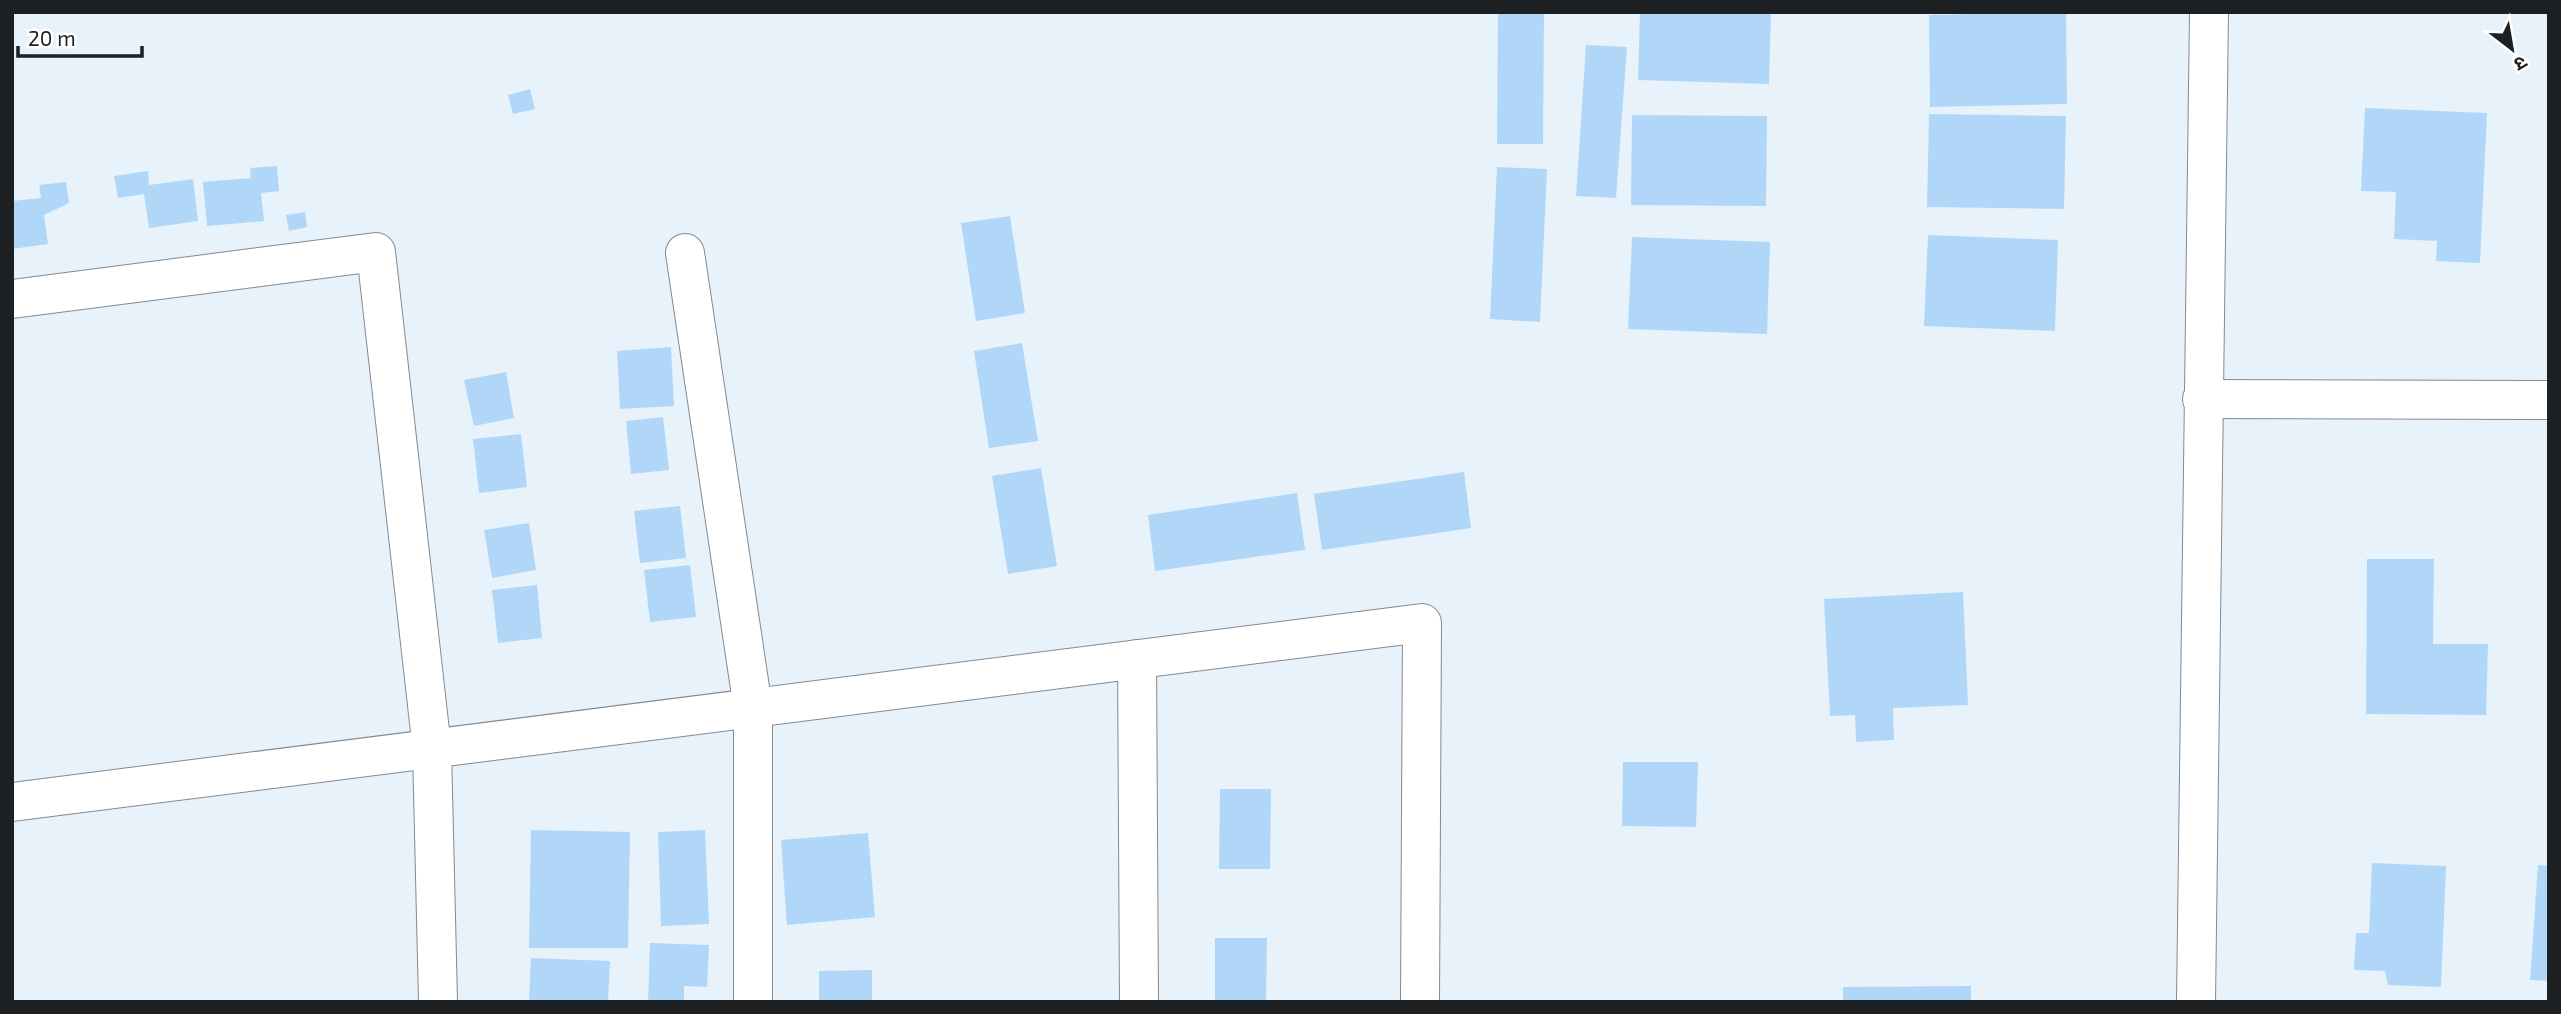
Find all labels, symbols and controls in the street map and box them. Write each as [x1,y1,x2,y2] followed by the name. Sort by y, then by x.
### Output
[18,14,142,58] scale bar
[2477,14,2547,84] north arrow
[28,25,76,50] text: 20 m
[2510,51,2532,77] text: उ

